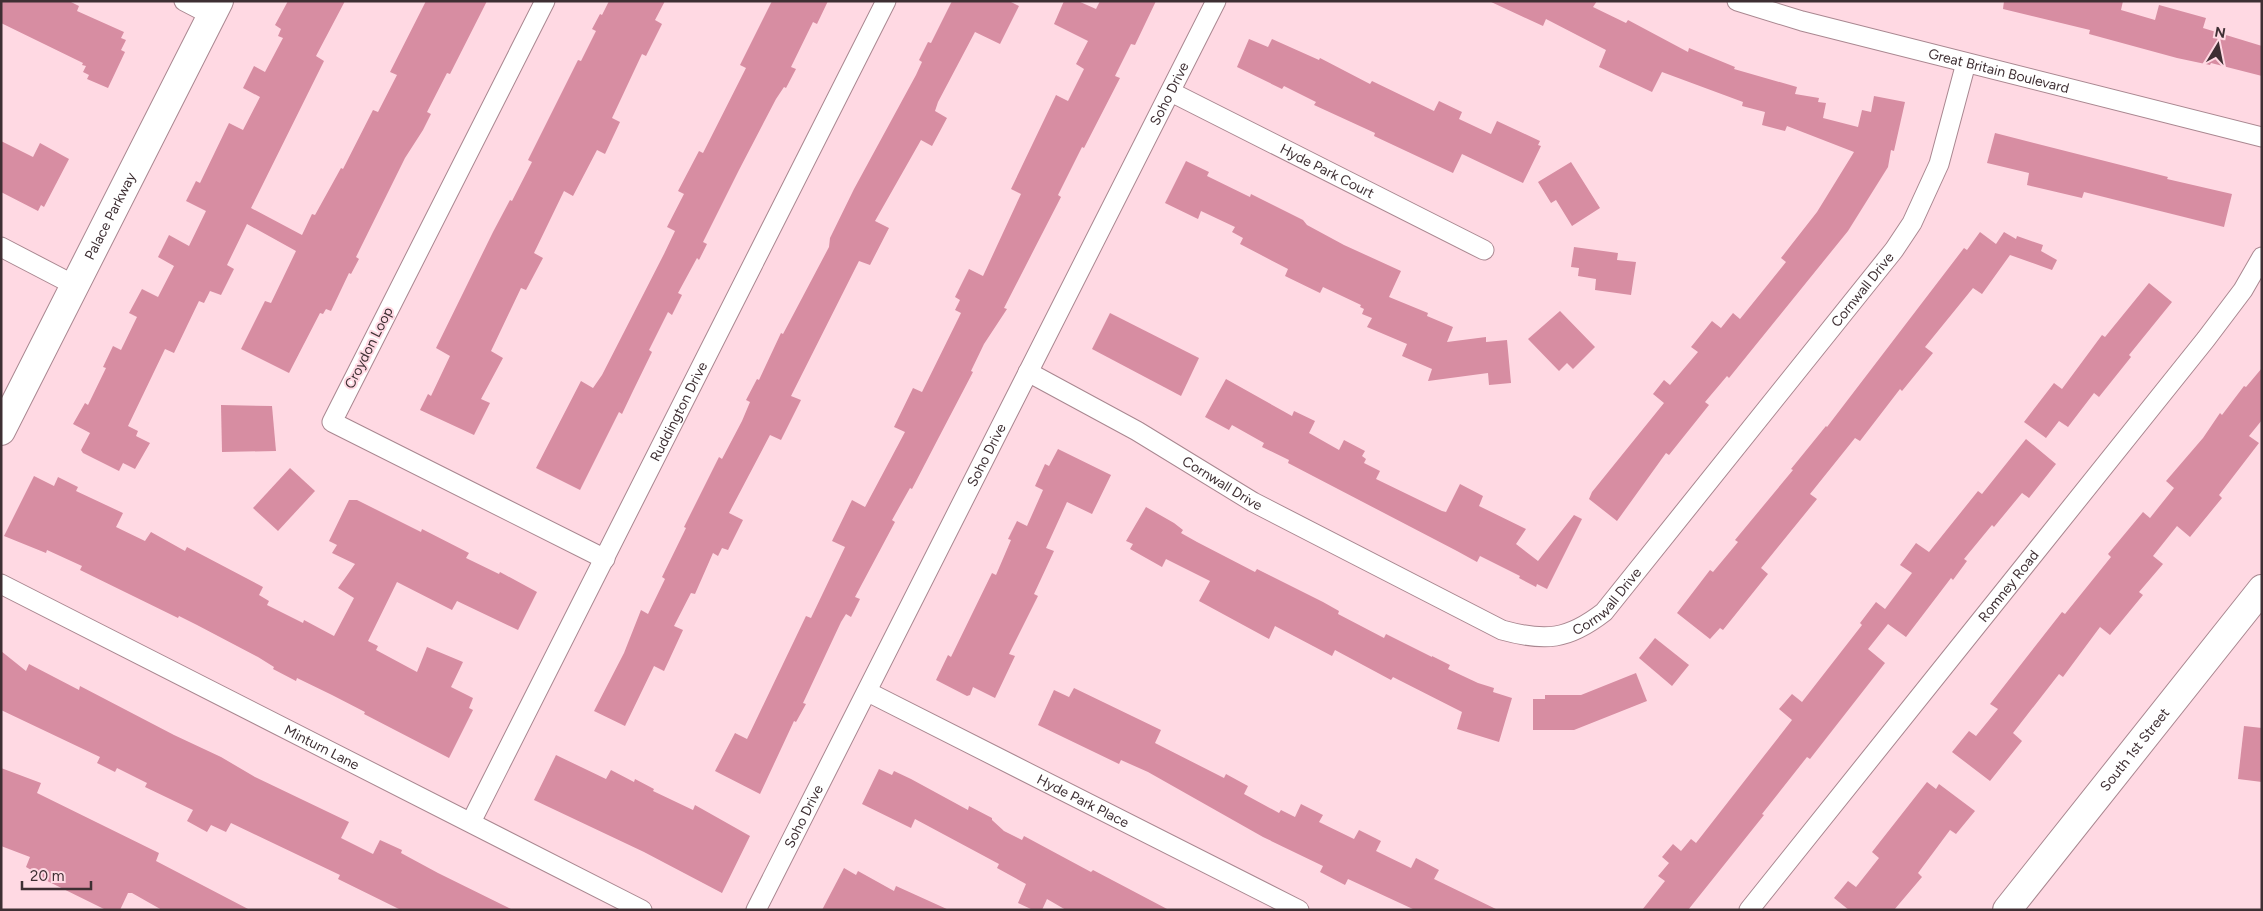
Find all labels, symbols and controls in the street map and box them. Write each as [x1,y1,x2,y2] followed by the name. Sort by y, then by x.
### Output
[2193,20,2243,70] north arrow
[2213,23,2227,42] text: N
[1927,45,2071,97] street label: Great Britain Boulevard
[1146,59,1192,128] street label: Soho Drive
[1277,140,1377,202] street label: Hyde Park Court
[81,169,140,263] street label: Palace Parkway
[1827,249,1898,330] street label: Cornwall Drive
[341,304,397,392] street label: Croydon Loop
[646,359,711,464] street label: Ruddington Drive
[963,420,1009,489] street label: Soho Drive
[1179,452,1266,514] street label: Cornwall Drive
[1974,547,2042,625] street label: Romney Road
[1570,564,1645,639] street label: Cornwall Drive
[2096,704,2173,794] street label: South 1st Street
[282,721,363,774] street label: Minturn Lane
[1034,770,1132,831] street label: Hyde Park Place
[780,782,827,851] street label: Soho Drive
[22,858,91,890] scale bar
[30,867,64,885] text: 20 m

